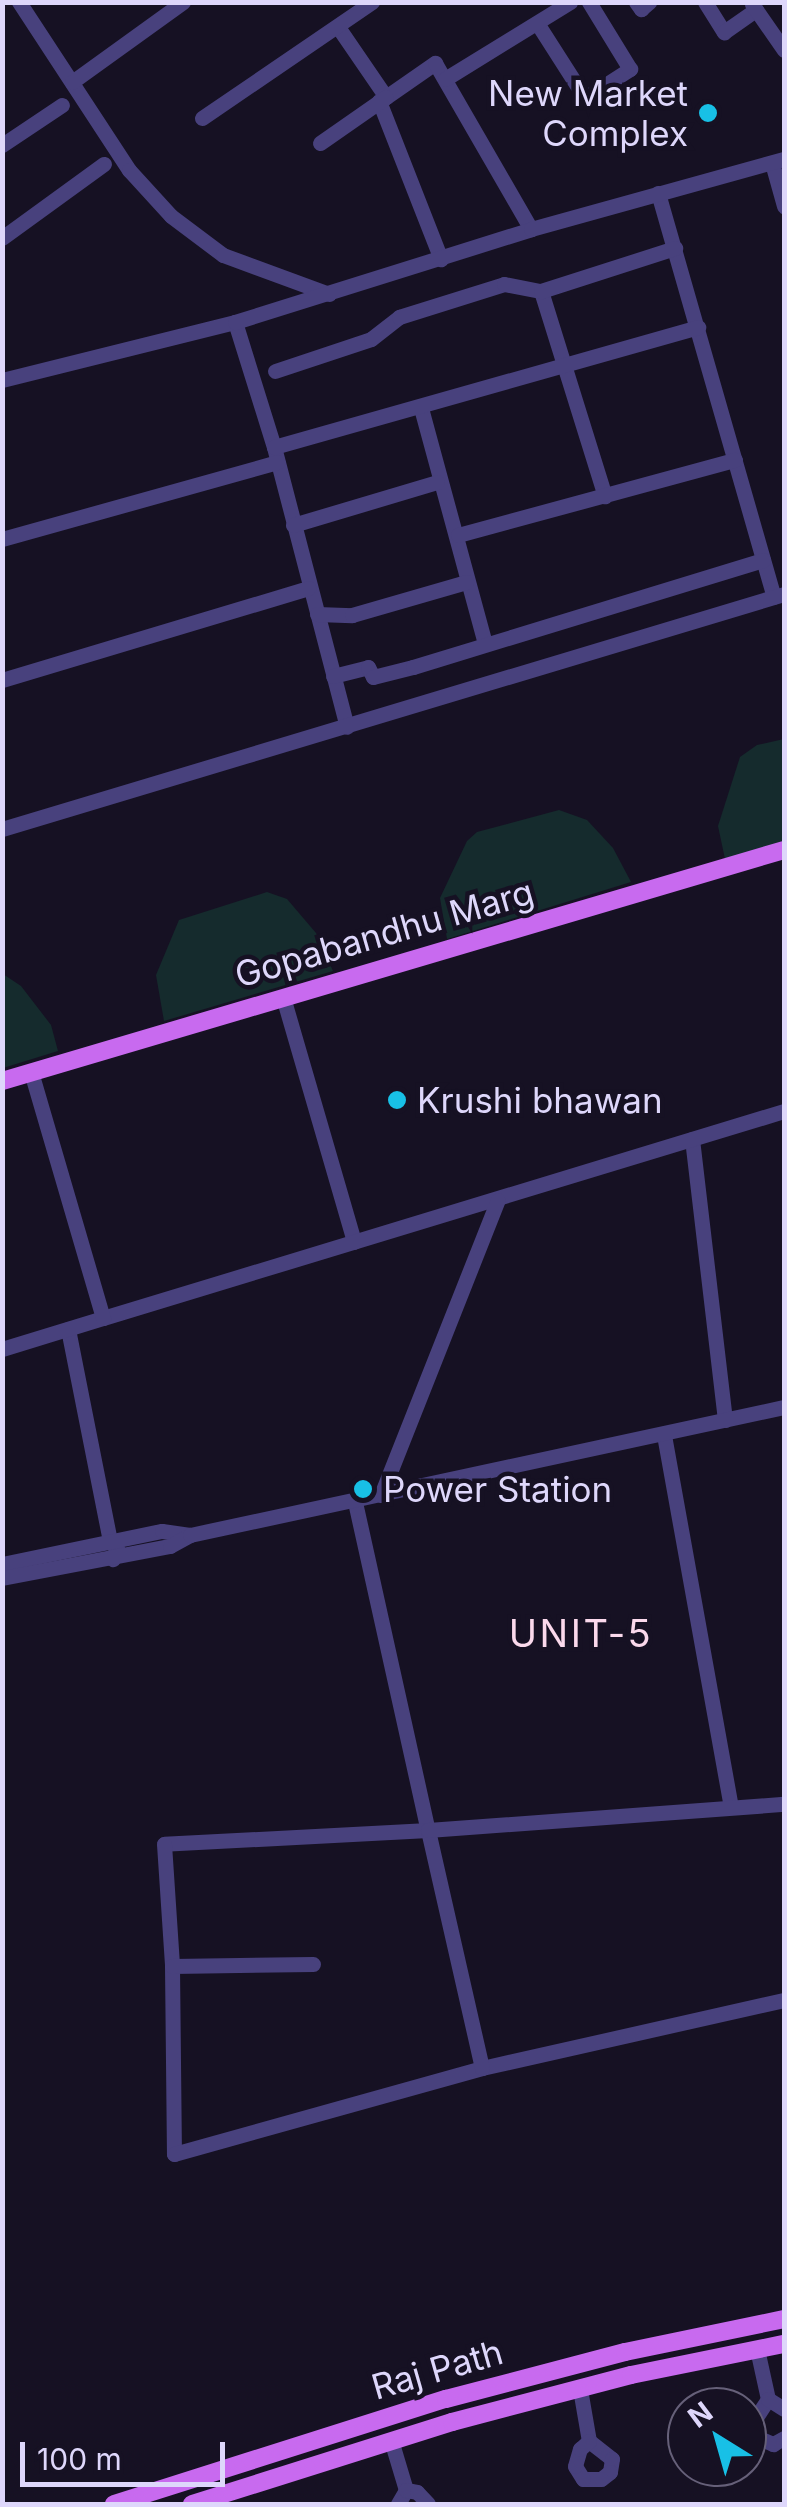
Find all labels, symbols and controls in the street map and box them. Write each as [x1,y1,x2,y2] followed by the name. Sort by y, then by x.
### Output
[488,72,688,154] place label: New Market Complex
[697,102,719,124] marker: New Market Complex
[230,870,538,996] street label: Gopabandhu Marg
[417,1079,663,1121] place label: Krushi bhawan
[386,1089,408,1111] marker: Krushi bhawan
[383,1468,612,1510] place label: Power Station
[352,1478,374,1500] marker: Power Station
[509,1611,653,1657] district label: UNIT-5
[367,2330,507,2408] street label: Raj Path
[667,2387,767,2487] north arrow
[681,2395,719,2435] text: N
[25,2422,230,2484] scale bar
[37,2441,122,2477] text: 100 m

